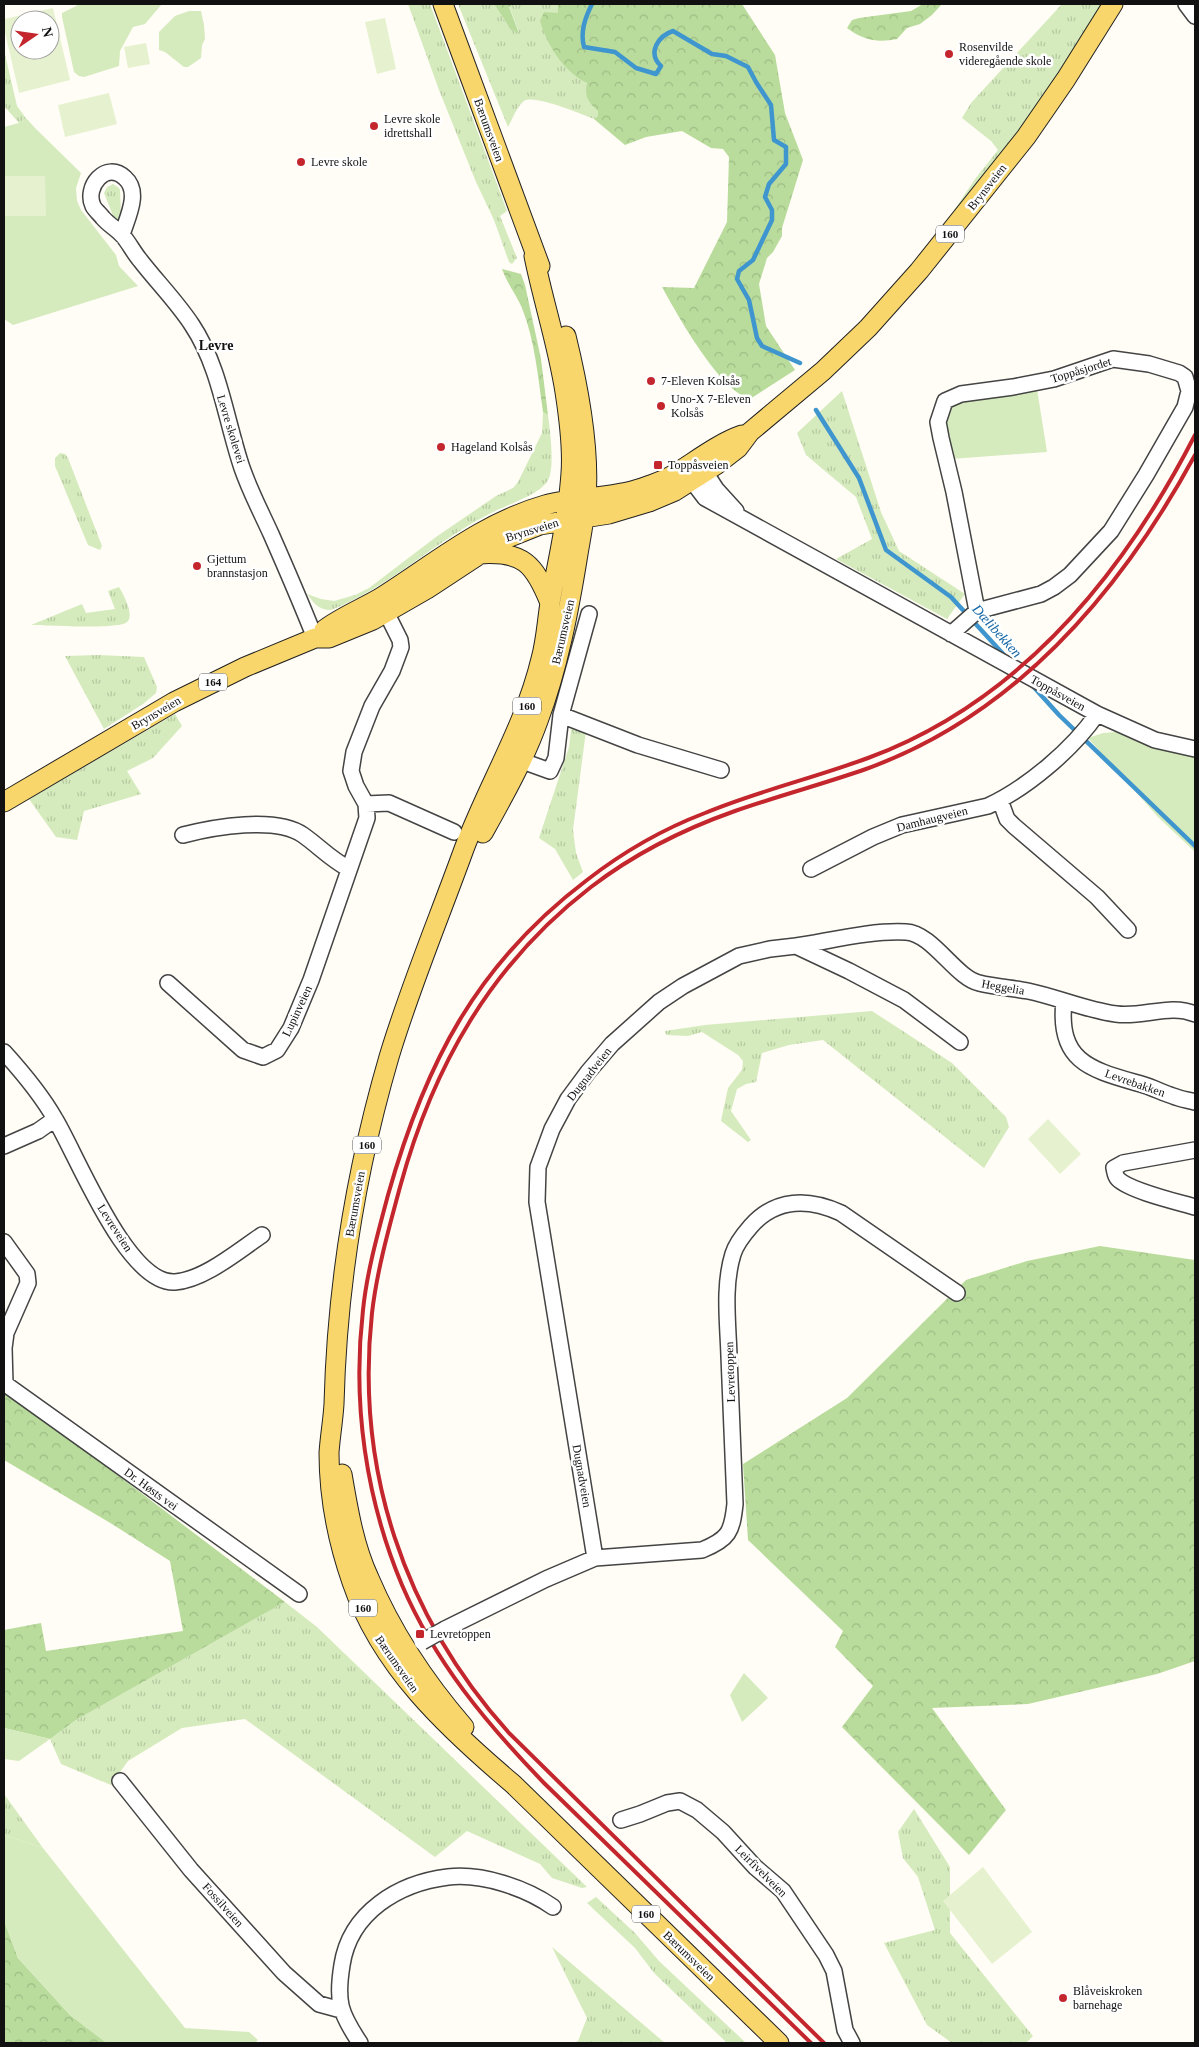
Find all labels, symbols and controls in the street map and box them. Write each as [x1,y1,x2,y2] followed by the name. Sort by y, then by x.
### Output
[10,10,60,60] north arrow
[39,26,56,39] text: N
[959,40,1051,68] place label: Rosenvilde videregående skole
[943,48,955,60] marker: Rosenvilde videregående skole
[471,97,507,163] street label: Bærumsveien
[384,112,440,140] place label: Levre skole idrettshall
[368,120,380,132] marker: Levre skole idrettshall
[311,155,367,169] place label: Levre skole
[295,156,307,168] marker: Levre skole
[965,161,1009,213] street label: Brynsveien
[936,225,964,242] road number: 160
[199,338,233,353] district label: Levre
[1049,354,1114,386] street label: Toppåsjordet
[661,374,740,388] place label: 7-Eleven Kolsås
[645,375,657,387] marker: 7-Eleven Kolsås
[671,392,751,420] place label: Uno-X 7-Eleven Kolsås
[214,393,248,466] street label: Levre skolevei
[655,400,667,412] marker: Uno-X 7-Eleven Kolsås
[451,440,533,454] place label: Hageland Kolsås
[435,441,447,453] marker: Hageland Kolsås
[668,458,728,472] place label: Toppåsveien
[652,459,664,471] marker: Toppåsveien
[504,515,560,545] street label: Brynsveien
[207,552,268,580] place label: Gjettum brannstasjon
[191,560,203,572] marker: Gjettum brannstasjon
[549,598,577,666] street label: Bærumsveien
[969,601,1025,661] water label: Dælibekken
[1028,672,1088,714] street label: Toppåsveien
[199,674,227,690] road number: 164
[129,693,183,733] street label: Brynsveien
[513,698,541,714] road number: 160
[895,803,969,835] street label: Damhaugveien
[980,976,1026,998] street label: Heggelia
[279,983,315,1039] street label: Lupinveien
[564,1044,614,1104] street label: Dugnadveien
[1103,1066,1167,1100] street label: Levrebakken
[353,1136,381,1154] road number: 160
[342,1170,368,1238] street label: Bærumsveien
[94,1202,136,1254] street label: Levreveien
[722,1341,738,1403] street label: Levretoppen
[570,1443,594,1509] street label: Dugnadveien
[121,1465,181,1514] street label: Dr. Høsts vei
[349,1600,377,1616] road number: 160
[430,1627,491,1641] place label: Levretoppen
[414,1628,426,1640] marker: Levretoppen
[372,1633,422,1695] street label: Bærumsveien
[732,1842,790,1900] street label: Leirfivelveien
[200,1880,246,1930] street label: Fossilveien
[632,1906,660,1922] road number: 160
[660,1928,718,1984] street label: Bærumsveien
[1073,1984,1142,2012] place label: Blåveiskroken barnehage
[1057,1992,1069,2004] marker: Blåveiskroken barnehage

